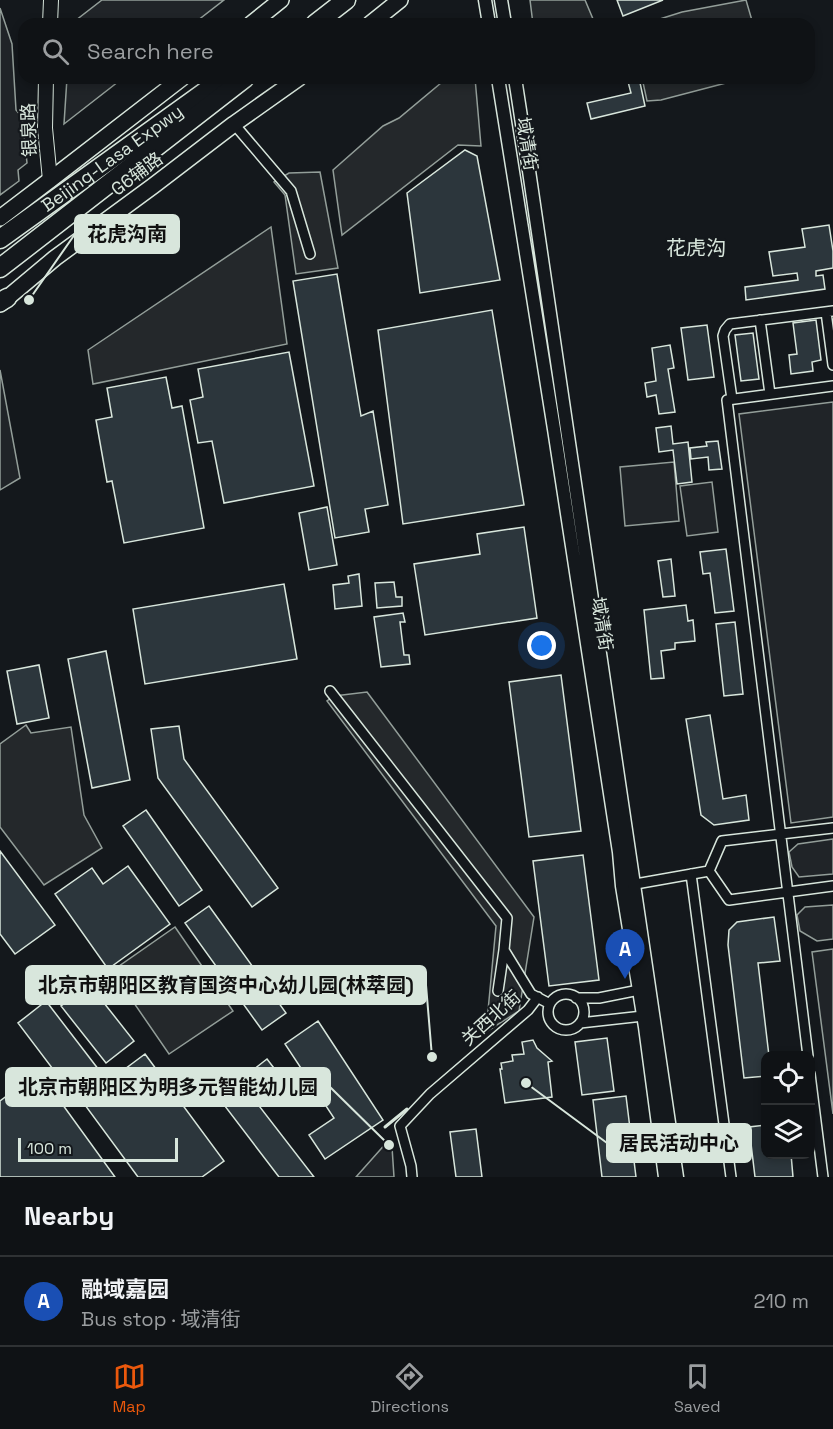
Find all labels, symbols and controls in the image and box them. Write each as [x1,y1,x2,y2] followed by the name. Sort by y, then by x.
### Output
[18,18,815,84] search box
[39,35,72,68] icon: search
[87,37,214,65] text: Search here
[36,99,187,217] street label: Beijing-Lasa Expwy
[16,103,41,157] street label: 银泉路
[512,115,543,172] street label: 域清街
[106,147,167,201] street label: G6辅路
[75,215,179,253] callout: 花虎沟南
[87,221,167,247] text: 花虎沟南
[666,235,726,261] district label: 花虎沟
[587,595,618,652] street label: 域清街
[527,631,556,660] your location
[606,930,644,979] pin: A
[26,966,426,1004] callout: 北京市朝阳区教育国资中心幼儿园(林萃园)
[38,972,414,998] text: 北京市朝阳区教育国资中心幼儿园(林萃园)
[456,985,525,1050] street label: 关西北街
[761,1051,815,1159] map controls
[761,1051,815,1105] button: locate
[6,1068,330,1106] callout: 北京市朝阳区为明多元智能幼儿园
[18,1074,318,1100] text: 北京市朝阳区为明多元智能幼儿园
[761,1105,815,1159] button: layers
[607,1124,751,1162] callout: 居民活动中心
[619,1130,739,1156] text: 居民活动中心
[18,1135,178,1162] scale bar
[27,1138,72,1159] text: 100 m
[24,1199,114,1233] text: Nearby
[81,1275,169,1303] text: 融域嘉园
[37,1288,50,1314] text: A
[753,1288,809,1314] text: 210 m
[81,1306,241,1332] text: Bus stop · 域清街
[112,1360,146,1417] tab: Map
[371,1360,449,1417] tab: Directions
[674,1360,721,1417] tab: Saved

